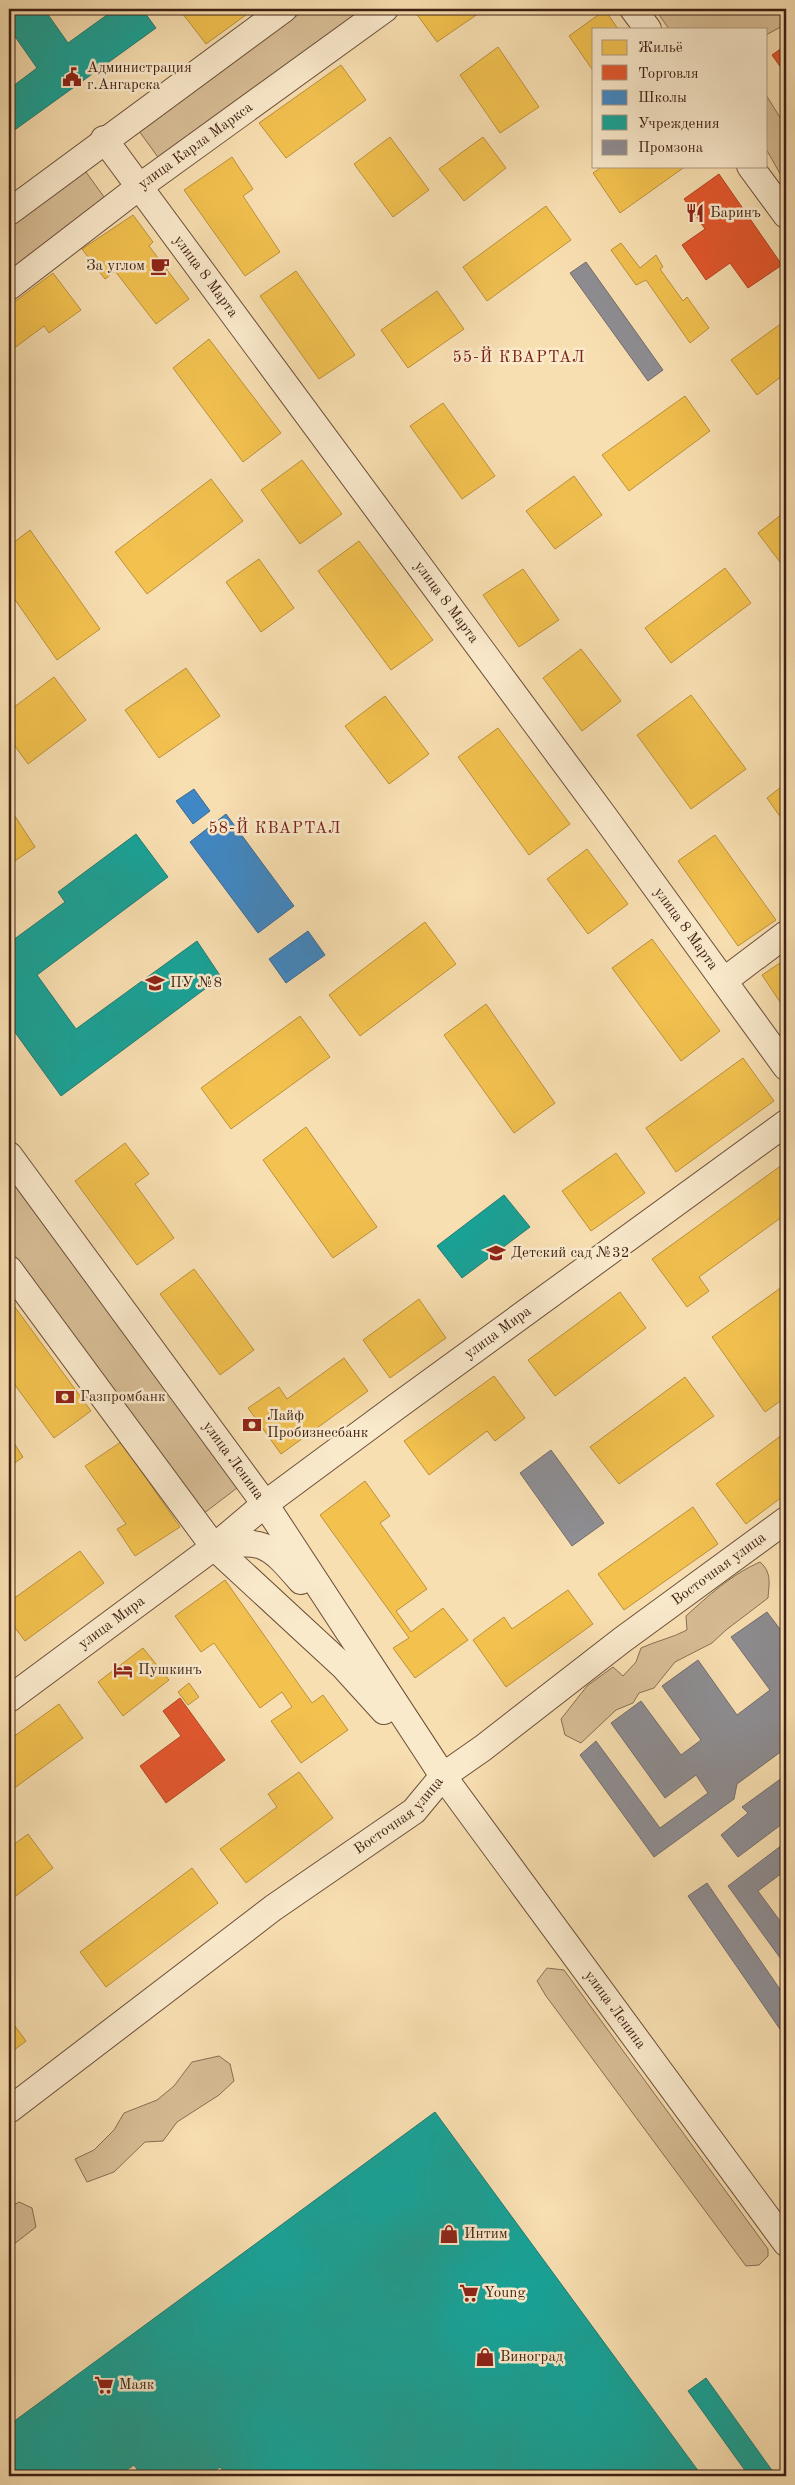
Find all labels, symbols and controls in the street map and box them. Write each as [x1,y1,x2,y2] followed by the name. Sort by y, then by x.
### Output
[592,28,768,168] legend
[638,41,683,56] text: Жильё
[87,61,192,93] place label: Администрация г.Ангарска
[61,66,83,88] public building icon: Администрация г.Ангарска
[638,67,699,82] text: Торговля
[638,91,687,106] text: Школы
[136,99,256,192] street label: улица Карла Маркса
[638,117,720,132] text: Учреждения
[638,141,704,156] text: Промзона
[684,202,706,224] restaurant icon: Баринъ
[710,206,761,221] place label: Баринъ
[170,233,241,321] street label: улица 8 Марта
[149,255,171,277] cafe icon: За углом
[86,259,145,274] place label: За углом
[453,346,585,366] district label: 55-Й КВАРТАЛ
[411,559,482,647] street label: улица 8 Марта
[209,817,341,837] district label: 58-Й КВАРТАЛ
[651,885,721,973] street label: улица 8 Марта
[144,972,166,994] school or university icon: ПУ №8
[170,976,222,991] place label: ПУ №8
[485,1242,507,1264] school or university icon: Детский сад №32
[511,1246,629,1261] place label: Детский сад №32
[462,1303,535,1362] street label: улица Мира
[54,1386,76,1408] bank icon: Газпромбанк
[80,1390,166,1405] place label: Газпромбанк
[267,1409,369,1441] place label: Лайф Пробизнесбанк
[241,1414,263,1436] bank icon: Лайф Пробизнесбанк
[200,1419,267,1503] street label: улица Ленина
[669,1529,769,1608] street label: Восточная улица
[76,1593,148,1652] street label: улица Мира
[112,1659,134,1681] hotel icon: Пушкинъ
[138,1663,202,1678] place label: Пушкинъ
[351,1774,447,1857] street label: Восточная улица
[581,1968,649,2052] street label: улица Ленина
[438,2223,460,2245] shop icon: Интим
[464,2227,508,2242] place label: Интим
[458,2282,480,2304] supermarket icon: Young
[484,2286,526,2301] place label: Young
[474,2346,496,2368] shop icon: Виноград
[500,2350,564,2365] place label: Виноград
[93,2374,115,2396] supermarket icon: Маяк
[119,2378,155,2393] place label: Маяк

